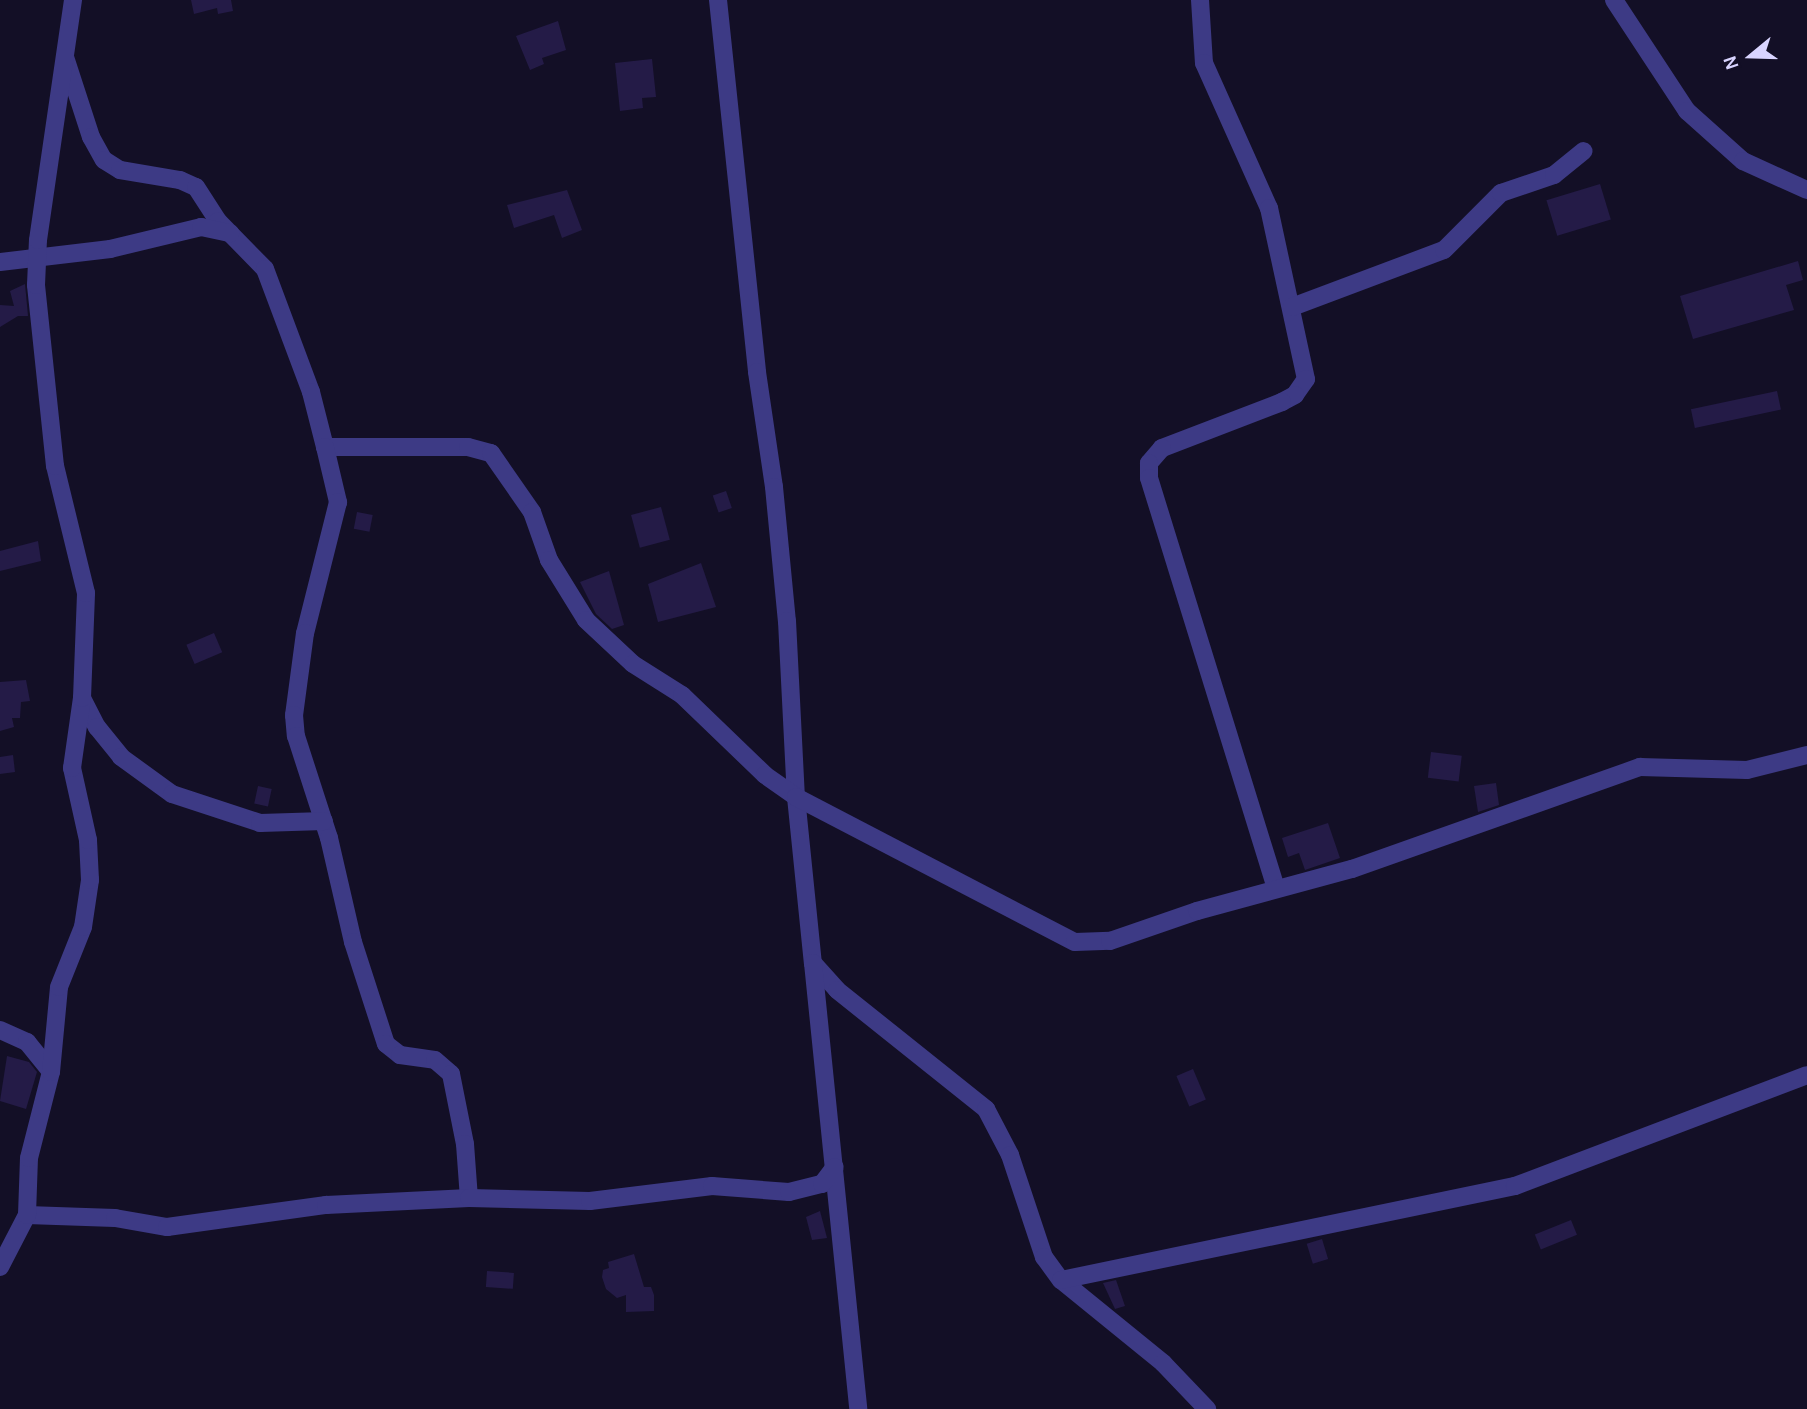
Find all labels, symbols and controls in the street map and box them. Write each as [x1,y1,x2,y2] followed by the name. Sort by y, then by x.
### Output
[1716,21,1786,91] north arrow
[1719,53,1744,73] text: N

